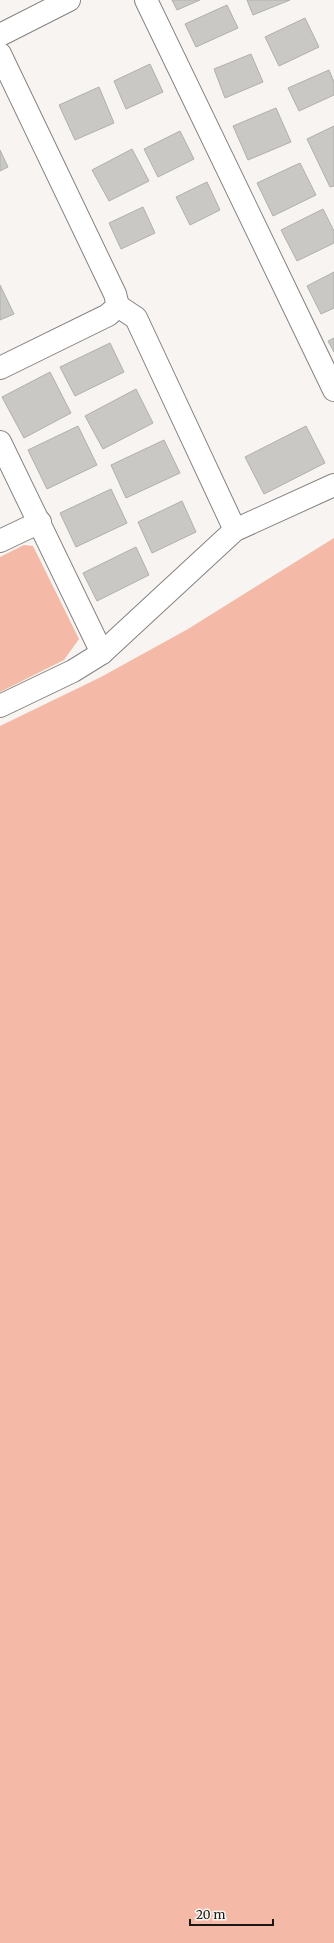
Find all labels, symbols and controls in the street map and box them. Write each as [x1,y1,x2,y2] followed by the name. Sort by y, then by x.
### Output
[190,1901,273,1927] scale bar
[196,1907,225,1922] text: 20 m

